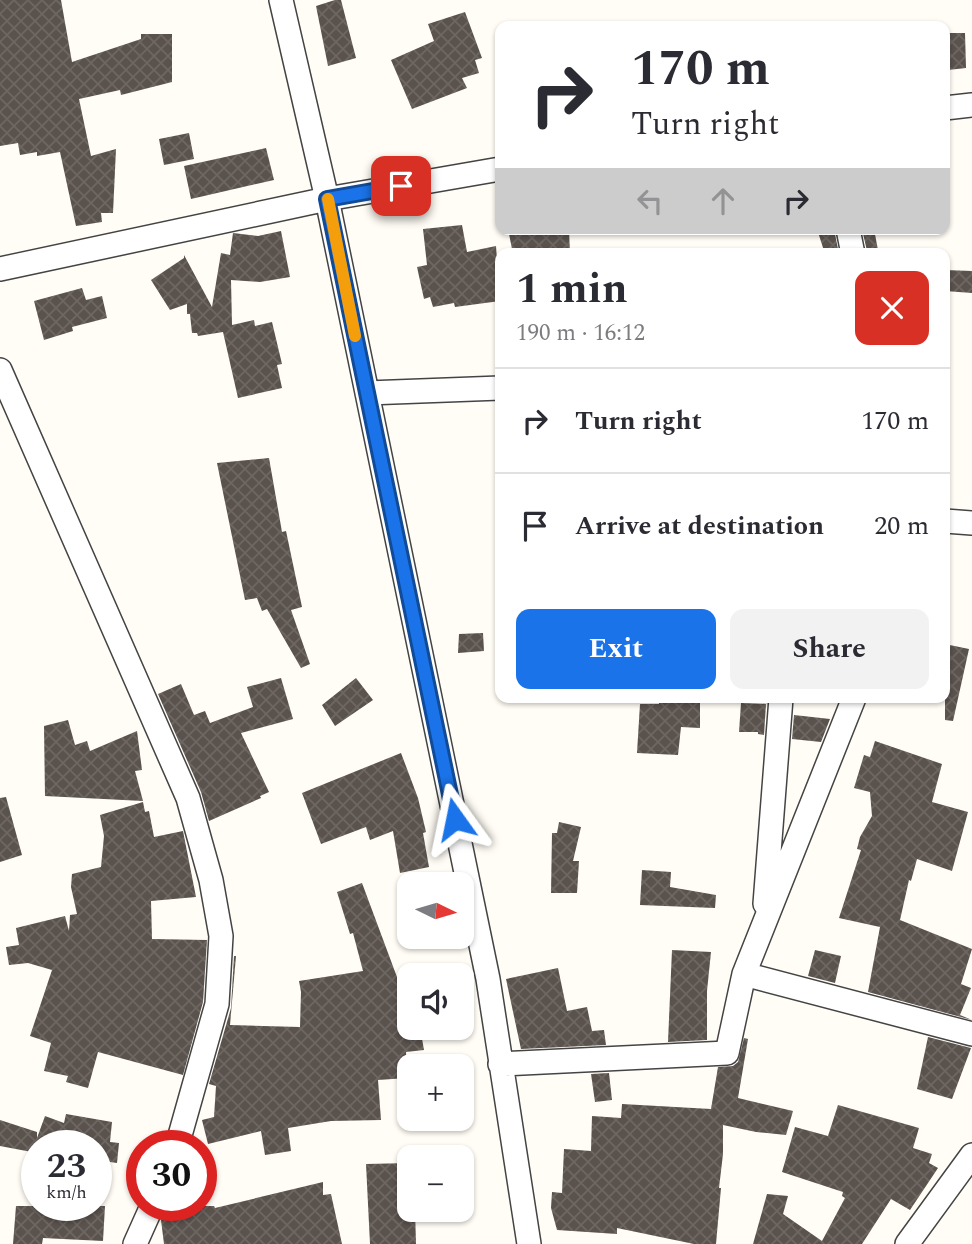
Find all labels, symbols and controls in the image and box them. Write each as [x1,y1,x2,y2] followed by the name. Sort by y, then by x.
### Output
[631,32,770,107] text: 170 m
[516,49,607,140] icon: right
[631,100,779,149] text: Turn right
[371,156,431,216] pin
[382,167,420,205] icon: arrive
[631,182,669,220] icon: left
[704,182,742,220] icon: ahead
[777,182,815,220] icon: right
[516,258,628,321] text: 1 min
[855,271,929,345] button: close
[516,316,645,351] text: 190 m · 16:12
[575,401,702,441] text: Turn right
[861,401,929,441] text: 170 m
[516,402,554,440] icon: right
[575,506,824,546] text: Arrive at destination
[874,506,929,546] text: 20 m
[516,507,554,545] icon: arrive
[516,609,716,689] button: Exit
[730,609,929,689] button: Share
[418,782,492,856] position arrow
[397,872,474,948] north arrow
[397,872,474,1222] map controls
[397,963,474,1040] button: sound
[397,1054,474,1131] button: +
[126,1130,217,1221] speed limit sign: 30
[47,1140,86,1193] text: 23
[397,1145,474,1222] button: −
[46,1179,87,1206] text: km/h

